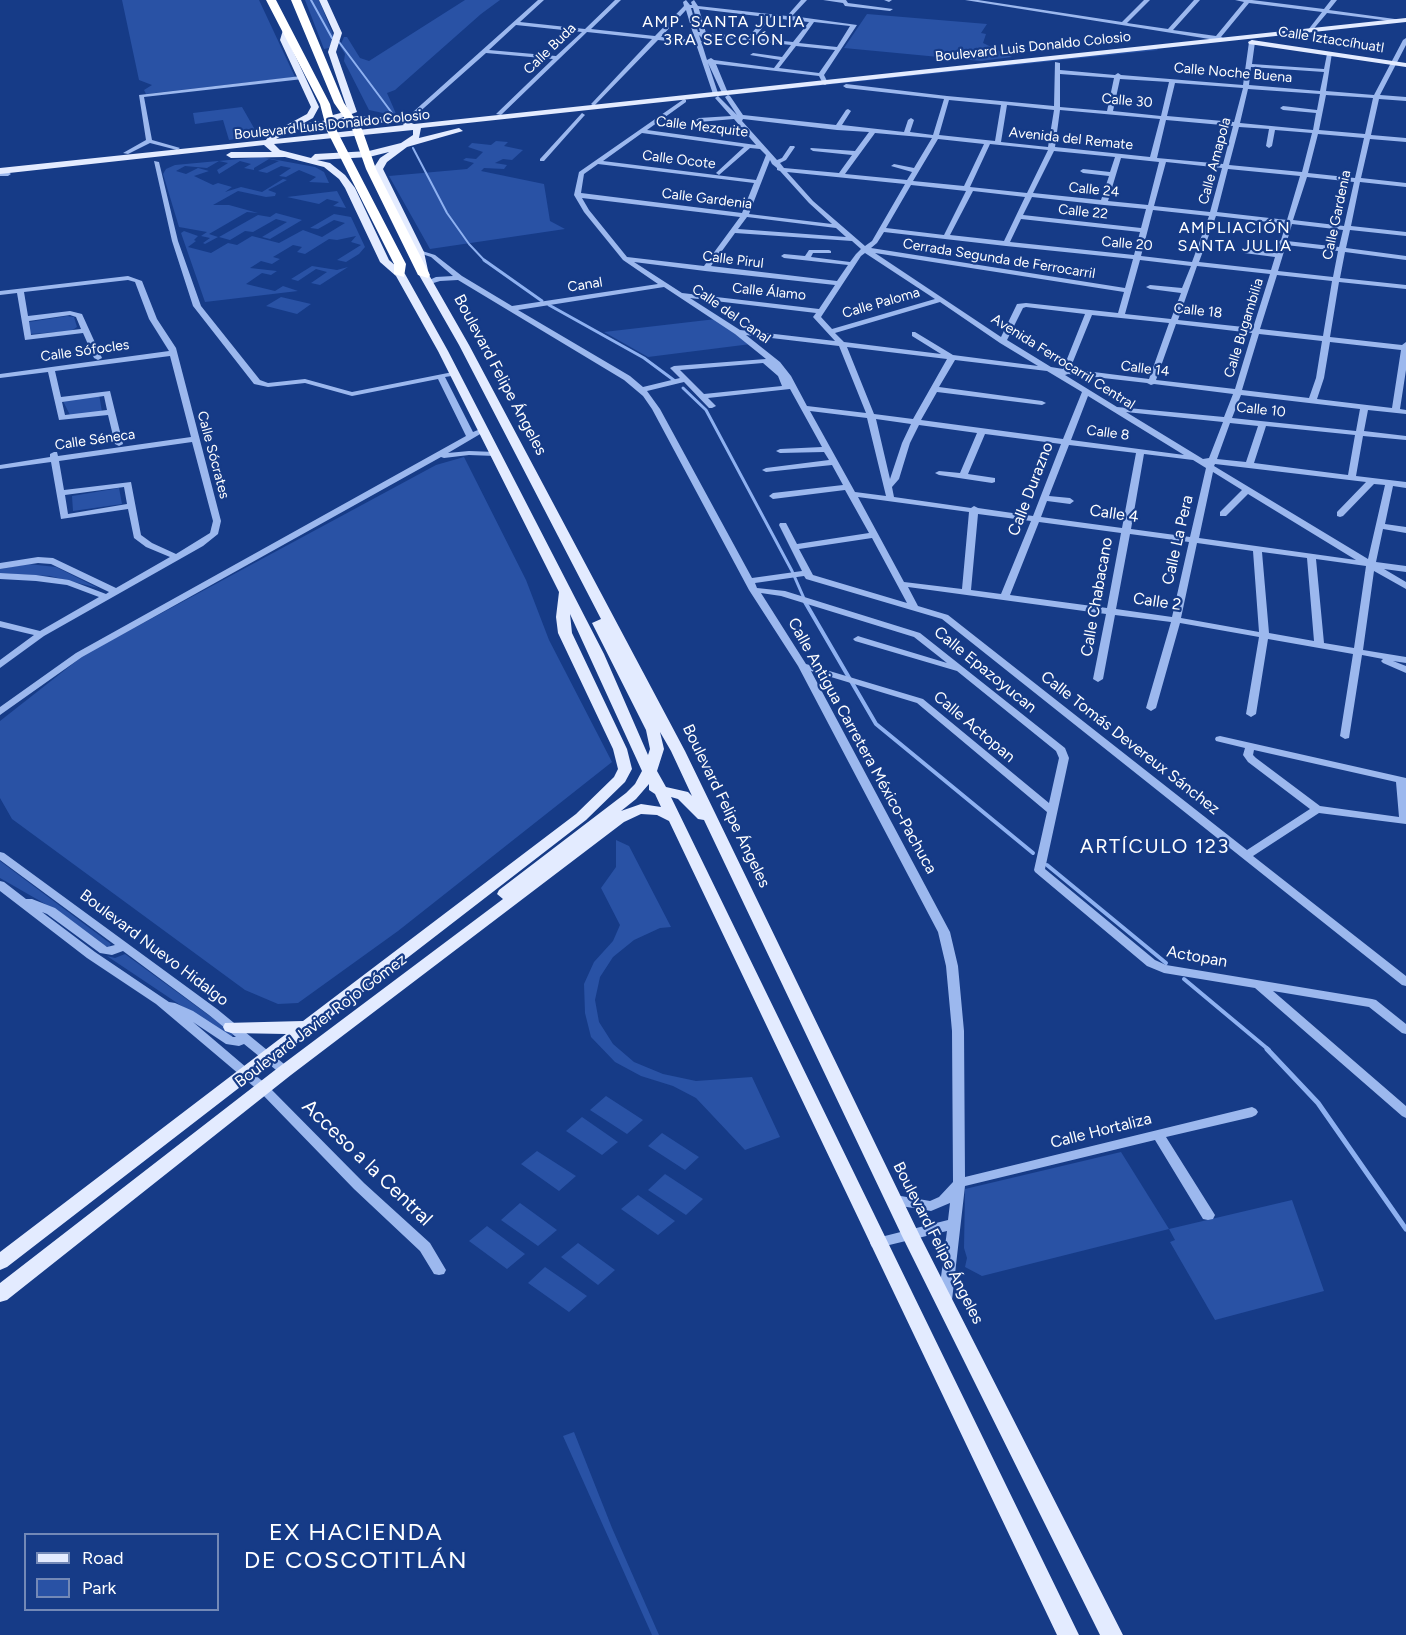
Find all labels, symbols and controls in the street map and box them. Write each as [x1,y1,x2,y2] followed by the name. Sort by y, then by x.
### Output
[642,12,806,50] district label: AMP. SANTA JULIA 3RA SECCIÓN
[520,20,580,78] street label: Calle Buda
[1277,23,1385,57] street label: Calle Iztaccíhuatl
[934,28,1132,66] street label: Boulevard Luis Donaldo Colosio
[1173,59,1293,87] street label: Calle Noche Buena
[1101,90,1153,112] street label: Calle 30
[233,106,431,144] street label: Boulevard Luis Donaldo Colosio
[655,113,749,141] street label: Calle Mezquite
[1195,116,1235,206] street label: Calle Amapola
[1008,124,1134,154] street label: Avenida del Remate
[641,147,717,173] street label: Calle Ocote
[1319,169,1355,261] street label: Calle Gardenia
[1068,179,1120,201] street label: Calle 24
[661,185,753,213] street label: Calle Gardenia
[1057,201,1109,223] street label: Calle 22
[1177,218,1293,256] district label: AMPLIACIÓN SANTA JULIA
[1101,233,1153,255] street label: Calle 20
[902,235,1096,283] street label: Cerrada Segunda de Ferrocarril
[701,248,765,272] street label: Calle Pirul
[566,274,604,296] street label: Canal
[1221,276,1267,380] street label: Calle Bugambilia
[731,280,807,304] street label: Calle Álamo
[688,281,774,347] street label: Calle del Canal
[840,284,922,322] street label: Calle Paloma
[449,291,551,459] street label: Boulevard Felipe Ángeles
[1173,300,1223,322] street label: Calle 18
[988,311,1138,413] street label: Avenida Ferrocarril Central
[40,336,130,366] street label: Calle Sófocles
[1120,358,1170,380] street label: Calle 14
[1236,399,1286,421] street label: Calle 10
[193,409,233,501] street label: Calle Sócrates
[1086,422,1130,444] street label: Calle 8
[54,426,136,454] street label: Calle Séneca
[1004,439,1058,539] street label: Calle Durazno
[1158,493,1198,587] street label: Calle La Pera
[1088,501,1140,527] street label: Calle 4
[1077,536,1117,658] street label: Calle Chabacano
[1132,589,1182,615] street label: Calle 2
[783,615,941,877] street label: Calle Antigua Carretera México-Pachuca
[930,623,1040,717] street label: Calle Epazoyucan
[1037,667,1223,819] street label: Calle Tomás Devereux Sánchez
[929,687,1019,767] street label: Calle Actopan
[678,721,774,891] street label: Boulevard Felipe Ángeles
[1080,835,1230,859] district label: ARTÍCULO 123
[76,886,232,1010] street label: Boulevard Nuevo Hidalgo
[1165,942,1229,972] street label: Actopan
[231,950,411,1092] street label: Boulevard Javier Rojo Gómez
[297,1095,437,1231] street label: Acceso a la Central
[1048,1109,1154,1153] street label: Calle Hortaliza
[889,1159,987,1327] street label: Boulevard Felipe Ángeles
[244,1519,468,1575] district label: EX HACIENDA DE COSCOTITLÁN
[24,1533,219,1611] legend
[82,1547,123,1569] text: Road
[82,1577,116,1599] text: Park

